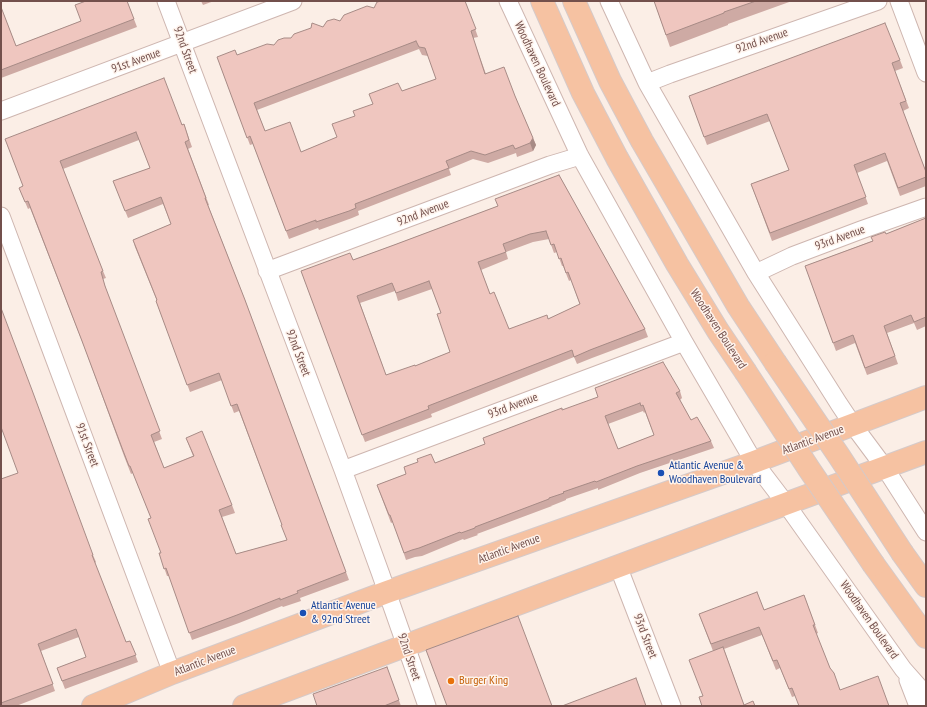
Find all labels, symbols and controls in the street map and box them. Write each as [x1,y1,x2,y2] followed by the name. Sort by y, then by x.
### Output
[511,19,563,109] street label: Woodhaven Boulevard
[170,25,200,75] street label: 92nd Street
[734,25,790,57] street label: 92nd Avenue
[110,46,162,76] street label: 91st Avenue
[395,197,451,229] street label: 92nd Avenue
[813,222,867,254] street label: 93rd Avenue
[687,286,749,372] street label: Woodhaven Boulevard
[283,328,313,378] street label: 92nd Street
[486,390,540,422] street label: 93rd Avenue
[72,421,102,469] street label: 91st Street
[780,422,846,458] street label: Atlantic Avenue
[669,459,761,487] place label: Atlantic Avenue & Woodhaven Boulevard
[656,468,666,478] marker: Atlantic Avenue & Woodhaven Boulevard
[476,531,542,567] street label: Atlantic Avenue
[837,578,901,662] street label: Woodhaven Boulevard
[311,599,376,627] place label: Atlantic Avenue & 92nd Street
[298,608,308,618] marker: Atlantic Avenue & 92nd Street
[630,612,660,660] street label: 93rd Street
[394,632,424,682] street label: 92nd Street
[172,643,238,679] street label: Atlantic Avenue
[459,674,508,688] place label: Burger King
[446,676,456,686] marker: Burger King

